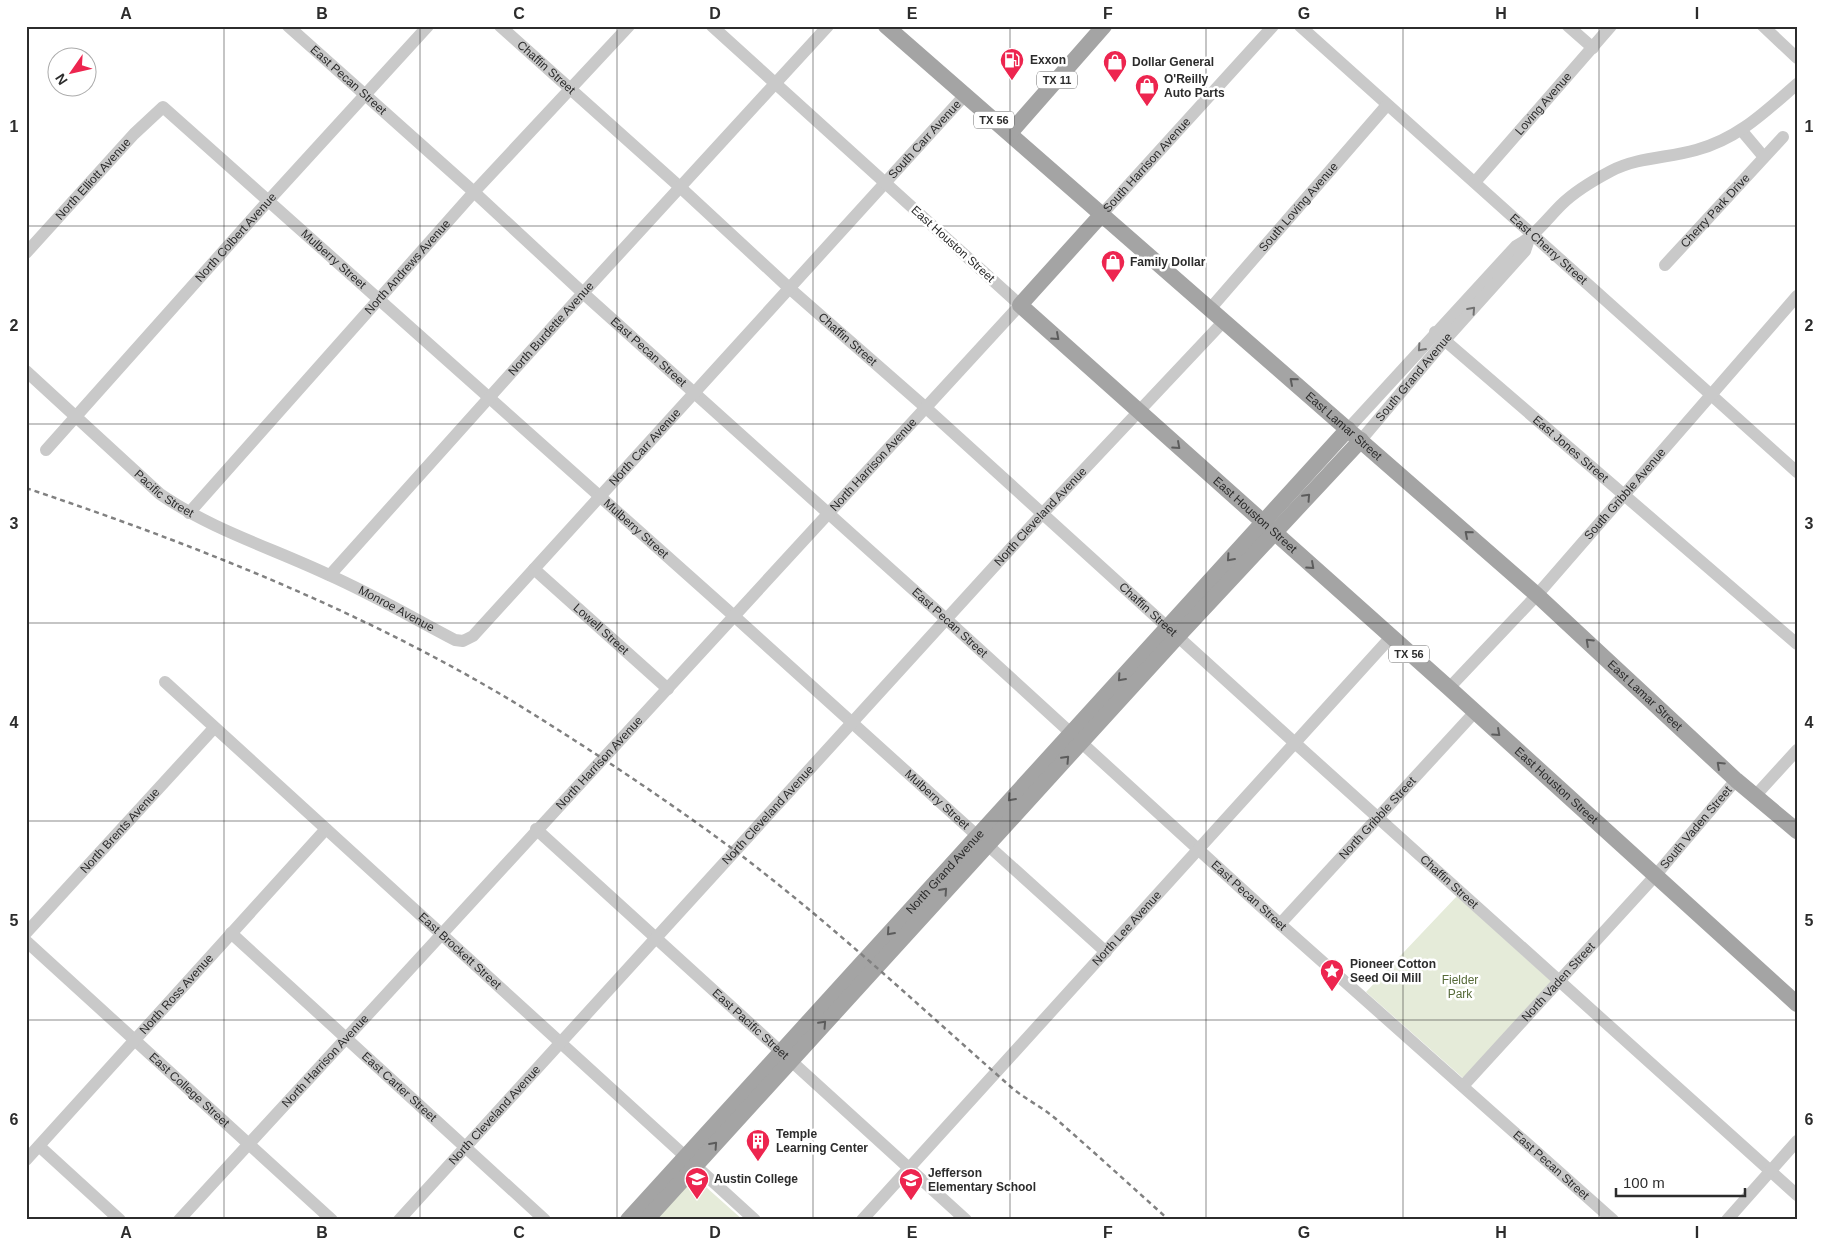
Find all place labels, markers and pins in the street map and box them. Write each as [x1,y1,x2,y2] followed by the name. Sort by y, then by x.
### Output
[999,47,1025,81] fuel station icon: Exxon
[1102,49,1128,83] shop icon: Dollar General
[1030,53,1066,67] place label: Exxon
[1132,55,1214,69] place label: Dollar General
[1164,72,1225,100] place label: O'Reilly Auto Parts
[1134,73,1160,107] shop icon: O'Reilly Auto Parts
[1100,249,1126,283] shop icon: Family Dollar
[1130,255,1206,269] place label: Family Dollar
[1350,957,1436,985] place label: Pioneer Cotton Seed Oil Mill
[1319,958,1345,992] place icon: Pioneer Cotton Seed Oil Mill
[776,1127,868,1155] place label: Temple Learning Center
[745,1128,771,1162] building icon: Temple Learning Center
[684,1166,710,1200] school or university icon: Austin College
[928,1166,1036,1194] place label: Jefferson Elementary School
[898,1167,924,1201] school or university icon: Jefferson Elementary School
[714,1172,798,1186] place label: Austin College

